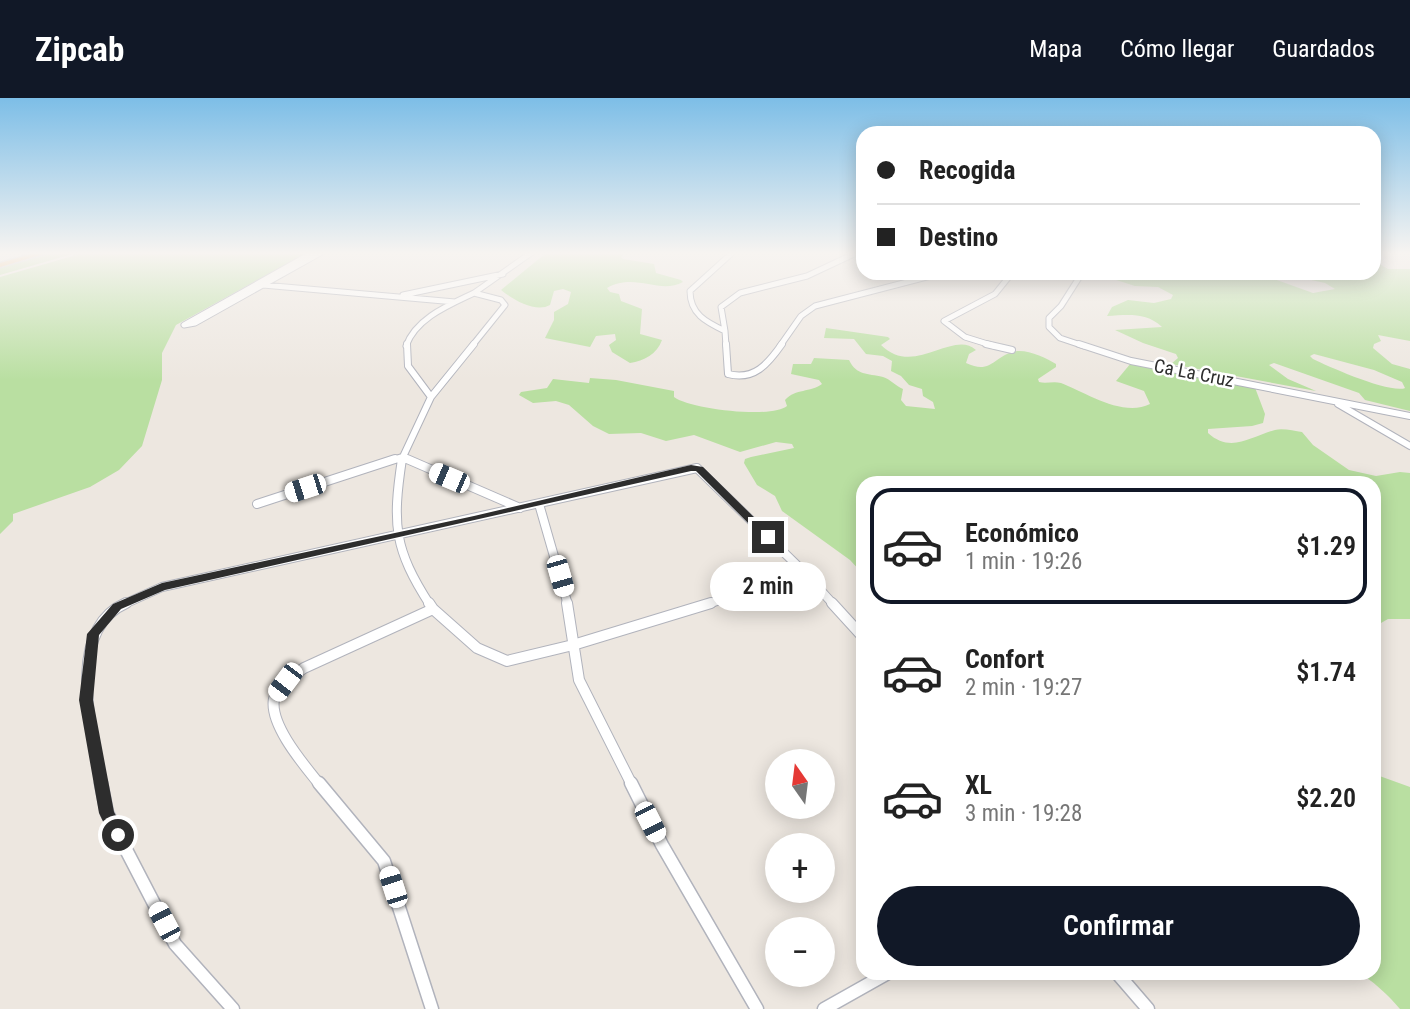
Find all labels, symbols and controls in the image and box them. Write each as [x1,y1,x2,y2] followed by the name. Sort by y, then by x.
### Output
[35,30,124,69] text: Zipcab
[1029,35,1082,63] text: Mapa
[1120,35,1234,63] text: Cómo llegar
[1272,35,1375,63] text: Guardados
[919,155,1016,185] text: Recogida
[919,222,998,252] text: Destino
[1152,354,1236,392] street label: Ca La Cruz
[426,460,473,496] car
[282,472,329,504] car
[881,515,944,578] icon: car
[965,518,1079,548] text: Económico
[752,521,784,553] route end
[1296,531,1356,561] text: $1.29
[965,548,1082,575] text: 1 min · 19:26
[545,553,576,599] car
[710,562,826,610] callout: 2 min
[743,573,793,600] text: 2 min
[881,641,944,704] icon: car
[965,644,1044,674] text: Confort
[1296,657,1356,687] text: $1.74
[264,659,307,705] car
[965,674,1082,701] text: 2 min · 19:27
[765,749,835,819] north arrow
[765,749,835,987] map controls
[881,767,944,830] icon: car
[965,770,992,800] text: XL
[1296,783,1356,813] text: $2.20
[632,799,669,845] car
[965,800,1082,827] text: 3 min · 19:28
[102,819,134,851] route start
[765,833,835,903] button: +
[377,864,410,910] car
[877,886,1360,966] button: Confirmar
[145,899,184,945] car
[765,917,835,987] button: −

